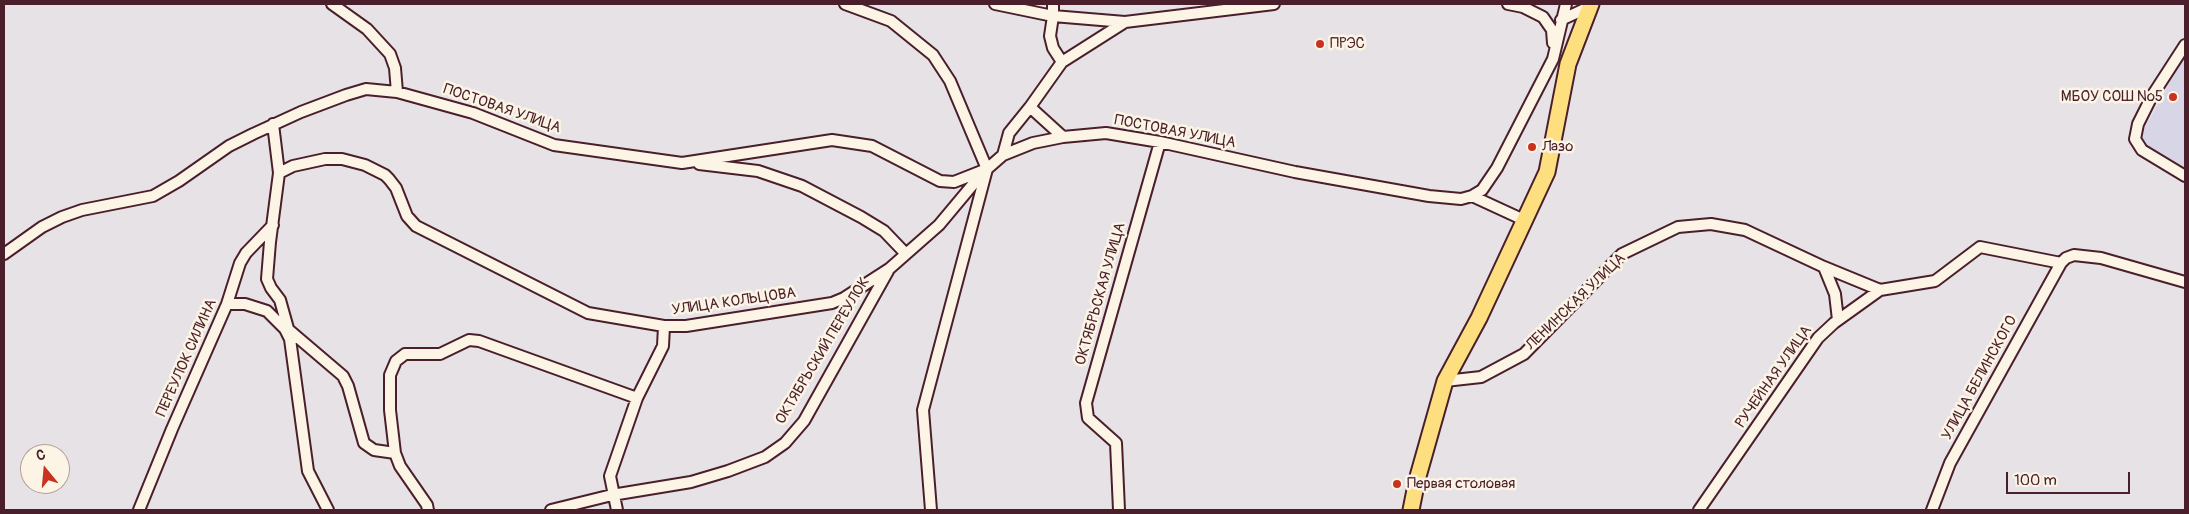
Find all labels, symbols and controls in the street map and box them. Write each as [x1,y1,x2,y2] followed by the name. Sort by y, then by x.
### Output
[1330,35,1365,53] place label: ПРЭС
[1314,38,1326,50] marker: ПРЭС
[441,80,563,138] street label: ПОСТОВАЯ УЛИЦА
[2061,88,2163,106] place label: МБОУ СОШ №5
[2167,91,2179,103] marker: МБОУ СОШ №5
[1113,111,1237,153] street label: ПОСТОВАЯ УЛИЦА
[1542,138,1573,156] place label: Лазо
[1526,141,1538,153] marker: Лазо
[1072,221,1130,367] street label: ОКТЯБРЬСКАЯ УЛИЦА
[1522,250,1630,354] street label: ЛЕНИНСКАЯ УЛИЦА
[772,274,874,428] street label: ОКТЯБРЬСКИЙ ПЕРЕУЛОК
[671,284,797,320] street label: УЛИЦА КОЛЬЦОВА
[153,296,221,420] street label: ПЕРЕУЛОК СИЛИНА
[1938,313,2022,443] street label: УЛИЦА БЕЛИНСКОГО
[1732,322,1816,432] street label: РУЧЕЙНАЯ УЛИЦА
[20,444,70,494] north arrow
[34,446,47,465] text: С
[2009,462,2133,494] scale bar
[2014,471,2057,490] text: 100 m
[1407,475,1515,493] place label: Первая столовая
[1391,478,1403,490] marker: Первая столовая

